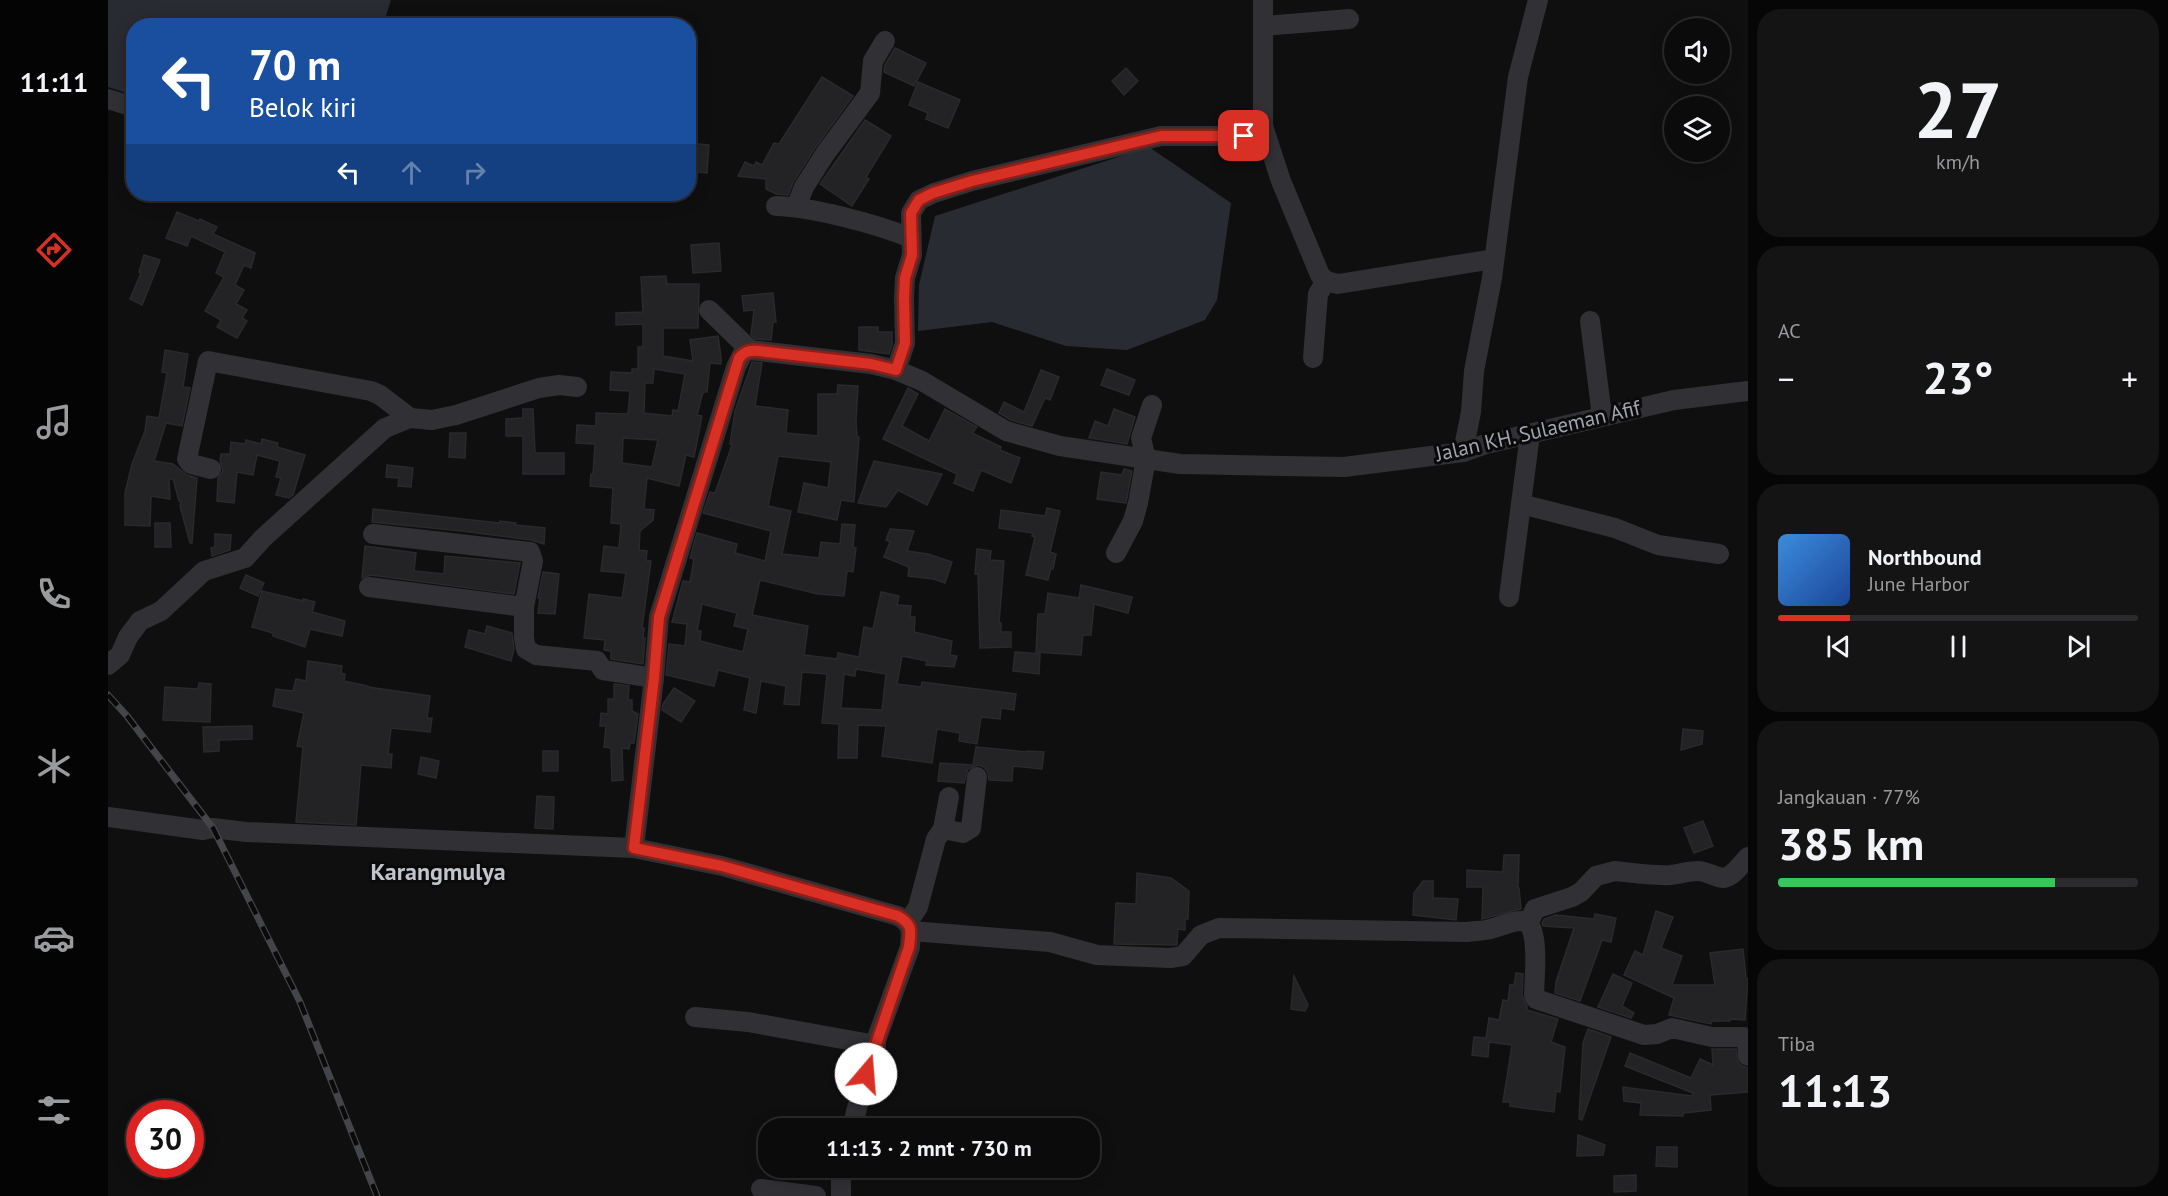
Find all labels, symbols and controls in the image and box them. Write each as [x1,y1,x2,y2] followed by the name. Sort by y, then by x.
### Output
[1664,18,1730,162] map controls
[1664,18,1730,84] button: sound
[249,37,341,92] text: 70 m
[150,42,228,120] icon: left
[1914,59,2002,160] text: 27
[20,65,88,99] text: 11:11
[249,90,357,124] text: Belok kiri
[1664,96,1730,162] button: layers
[1218,110,1269,161] pin
[1227,119,1260,152] icon: arrive
[1936,149,1980,175] text: km/h
[332,156,365,189] icon: left
[395,156,428,189] icon: ahead
[458,156,491,189] icon: right
[33,229,75,271] icon: directions
[1778,318,1801,344] text: AC
[1923,348,1993,406] text: 23°
[1778,357,1795,400] text: −
[2121,357,2138,400] text: +
[1432,394,1644,467] street label: Jalan KH. Sulaeman Afif
[33,401,75,443] icon: music
[1868,543,1982,571] text: Northbound
[1868,571,1970,597] text: June Harbor
[33,573,75,615] icon: phone
[1822,630,1855,663] icon: previous
[1942,630,1975,663] icon: pause
[2062,630,2095,663] icon: next
[33,745,75,787] icon: climate
[1778,784,1920,810] text: Jangkauan · 77%
[1778,814,1924,872] text: 385 km
[370,856,506,887] district label: Karangmulya
[33,917,75,959] icon: car
[1778,1031,1815,1057] text: Tiba
[834,1042,898,1106] position arrow
[1778,1061,1892,1119] text: 11:13
[33,1089,75,1131] icon: filters
[126,1100,204,1178] speed limit sign: 30
[826,1134,1032,1162] text: 11:13 · 2 mnt · 730 m

